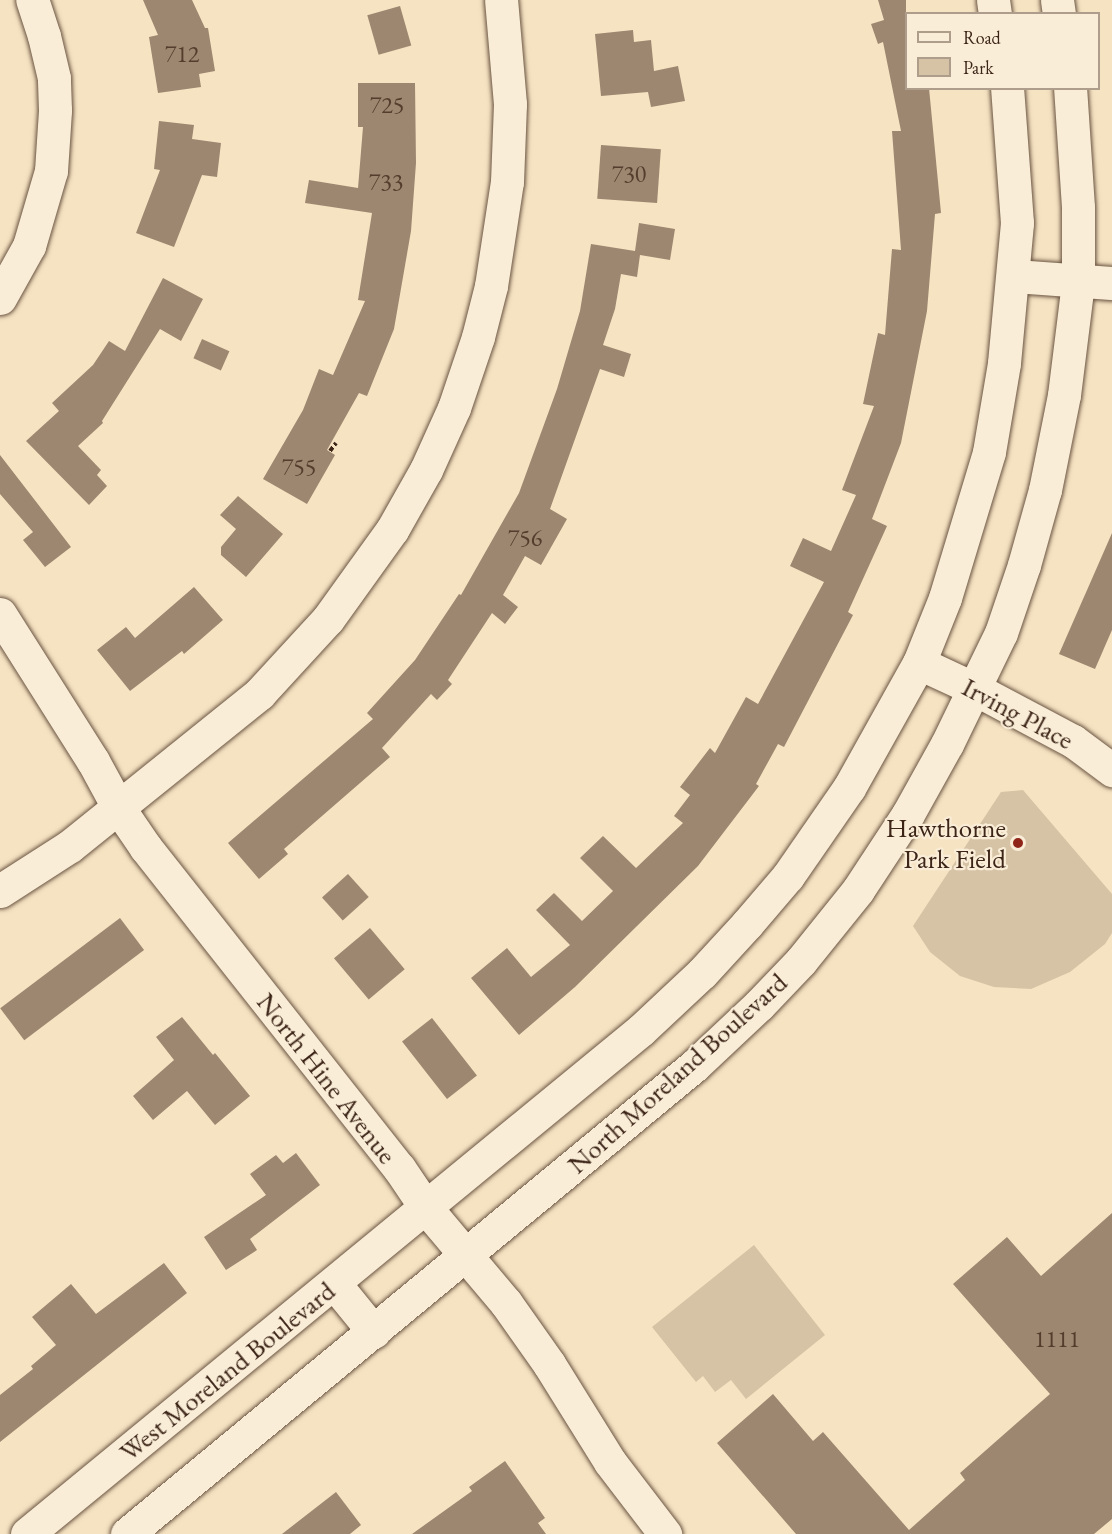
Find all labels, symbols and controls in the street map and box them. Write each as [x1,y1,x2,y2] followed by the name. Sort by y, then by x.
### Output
[905,12,1100,90] legend
[963,26,1001,49] text: Road
[165,40,199,68] house number: 712
[963,56,994,79] text: Park
[370,91,404,119] house number: 725
[612,160,646,188] house number: 730
[369,168,403,196] house number: 733
[282,453,316,481] house number: 755
[508,524,542,552] house number: 756
[957,670,1079,756] street label: Irving Place
[886,811,1006,874] place label: Hawthorne Park Field
[1011,836,1025,850] marker: Hawthorne Park Field
[561,966,793,1180] street label: North Moreland Boulevard
[250,986,404,1170] street label: North Hine Avenue
[113,1274,341,1468] street label: West Moreland Boulevard
[1034,1325,1080,1353] house number: 1111

